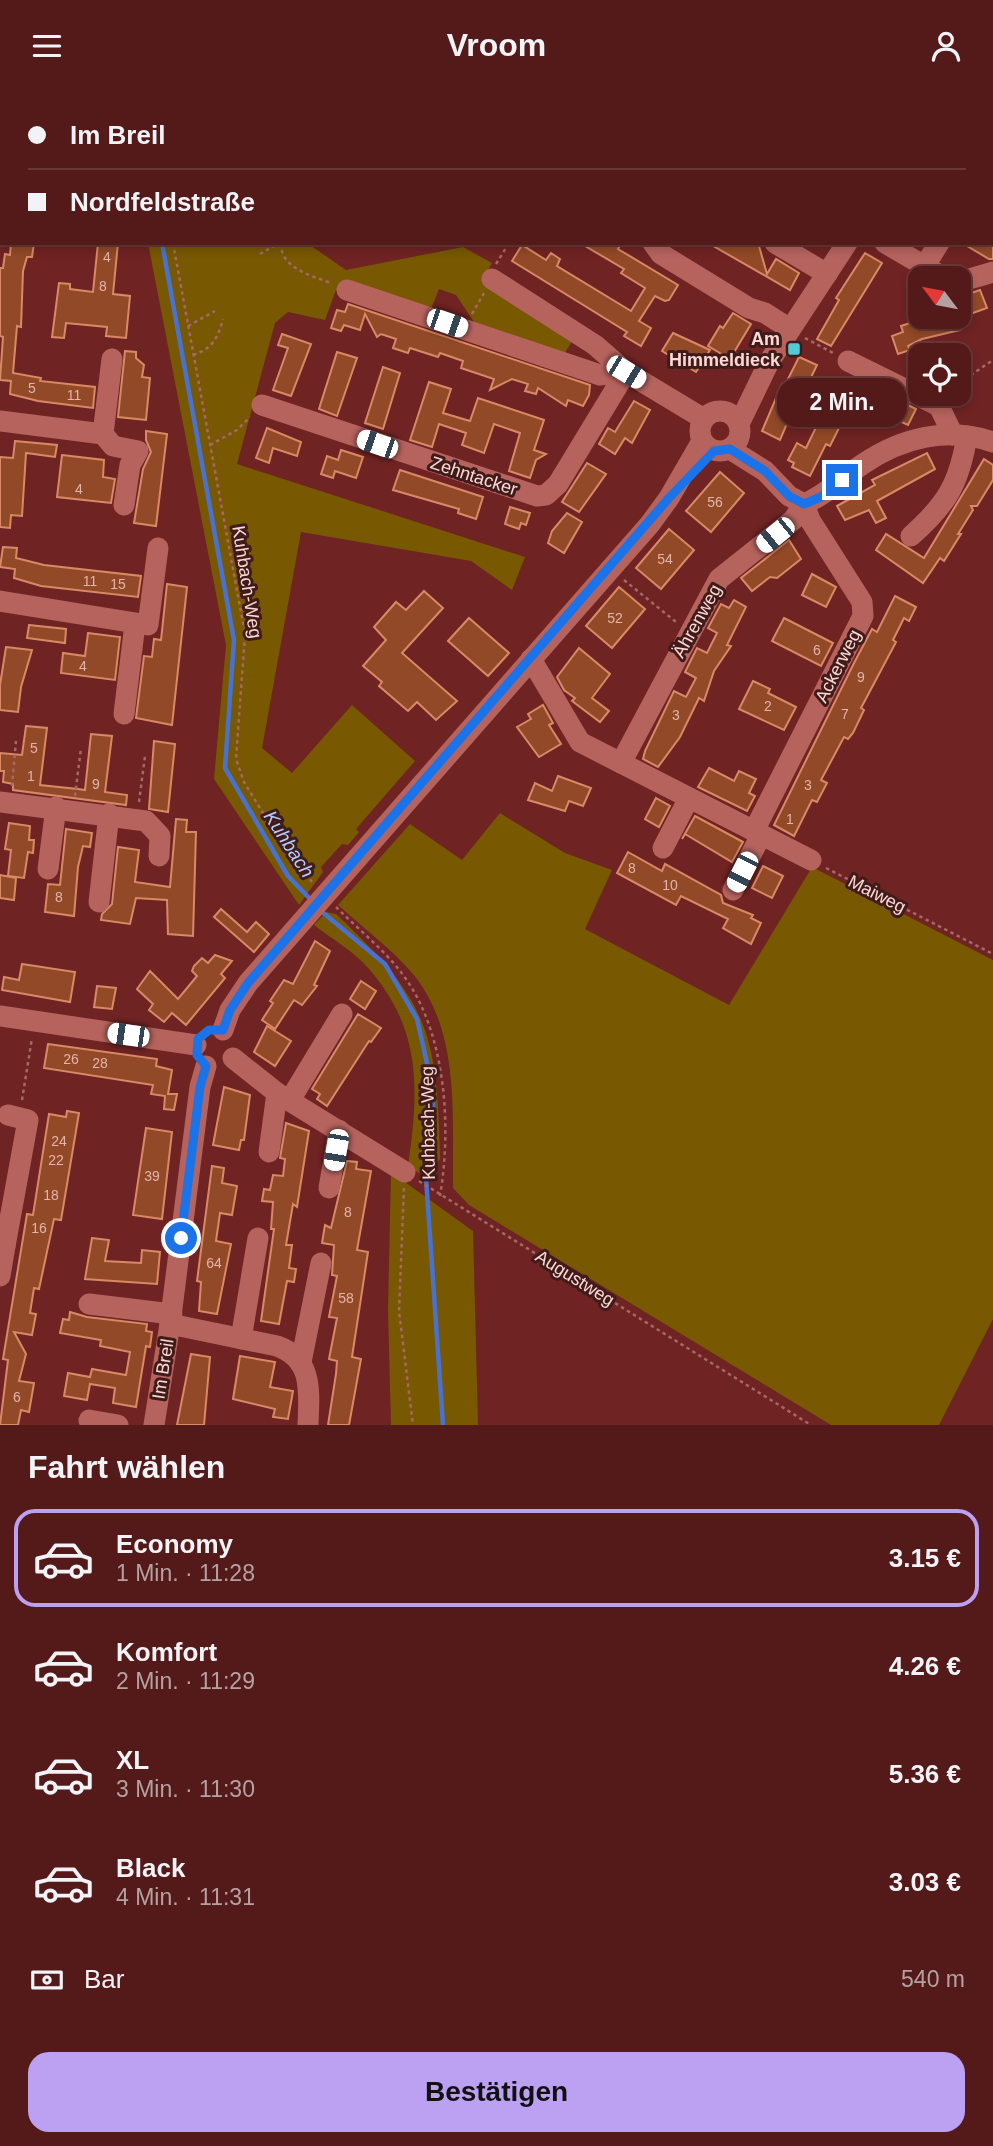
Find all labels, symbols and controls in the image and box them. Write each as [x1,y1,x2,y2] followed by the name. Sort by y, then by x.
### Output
[28,27,66,65] icon: menu
[447,27,546,63] text: Vroom
[927,27,965,65] icon: person
[70,120,165,150] text: Im Breil
[70,187,255,217] text: Nordfeldstraße
[103,249,111,265] house number: 4
[908,266,971,329] north arrow
[908,266,971,406] map controls
[99,278,107,294] house number: 8
[424,306,471,340] car
[669,329,781,370] place label: Am Himmeldieck
[786,341,802,357] marker: Am Himmeldieck
[908,343,971,406] button: locate
[603,352,650,392] car
[777,379,907,427] callout: 2 Min.
[28,380,36,396] house number: 5
[67,387,81,403] house number: 11
[809,389,875,415] text: 2 Min.
[354,427,401,461] car
[428,453,520,499] street label: Zehntacker
[826,464,858,496] route end
[75,481,83,497] house number: 4
[707,494,723,510] house number: 56
[753,514,798,556] car
[228,524,266,640] street label: Kuhbach-Weg
[657,551,673,567] house number: 54
[83,573,97,589] house number: 11
[110,576,126,592] house number: 15
[669,581,725,661] street label: Ährenweg
[607,610,623,626] house number: 52
[811,626,865,706] street label: Ackerweg
[813,642,821,658] house number: 6
[79,658,87,674] house number: 4
[857,669,865,685] house number: 9
[764,698,772,714] house number: 2
[841,706,849,722] house number: 7
[672,707,680,723] house number: 3
[30,740,38,756] house number: 5
[27,768,35,784] house number: 1
[92,776,100,792] house number: 9
[804,777,812,793] house number: 3
[260,807,318,881] water label: Kuhbach
[786,811,794,827] house number: 1
[724,849,761,895] car
[628,860,636,876] house number: 8
[845,871,909,917] street label: Maiweg
[662,877,678,893] house number: 10
[55,889,63,905] house number: 8
[106,1022,151,1048] car
[63,1051,79,1067] house number: 26
[92,1055,108,1071] house number: 28
[417,1066,439,1180] street label: Kuhbach-Weg
[323,1127,350,1173] car
[51,1133,67,1149] house number: 24
[48,1152,64,1168] house number: 22
[144,1168,160,1184] house number: 39
[43,1187,59,1203] house number: 18
[344,1204,352,1220] house number: 8
[31,1220,47,1236] house number: 16
[165,1222,197,1254] route start
[532,1246,618,1310] street label: Augustweg
[206,1255,222,1271] house number: 64
[338,1290,354,1306] house number: 58
[148,1337,178,1401] street label: Im Breil
[13,1389,21,1405] house number: 6
[28,1449,225,1485] text: Fahrt wählen
[32,1527,95,1590] icon: car
[116,1529,233,1559] text: Economy
[889,1543,961,1573] text: 3.15 €
[116,1560,255,1586] text: 1 Min. · 11:28
[32,1635,95,1698] icon: car
[116,1637,217,1667] text: Komfort
[889,1651,961,1681] text: 4.26 €
[116,1668,255,1694] text: 2 Min. · 11:29
[32,1743,95,1806] icon: car
[116,1745,149,1775] text: XL
[889,1759,961,1789] text: 5.36 €
[116,1776,255,1802] text: 3 Min. · 11:30
[32,1851,95,1914] icon: car
[116,1853,185,1883] text: Black
[889,1867,961,1897] text: 3.03 €
[116,1884,255,1910] text: 4 Min. · 11:31
[28,1961,66,1999] icon: cash
[84,1964,124,1994] text: Bar
[901,1966,965,1992] text: 540 m
[28,2052,965,2132] button: Bestätigen

